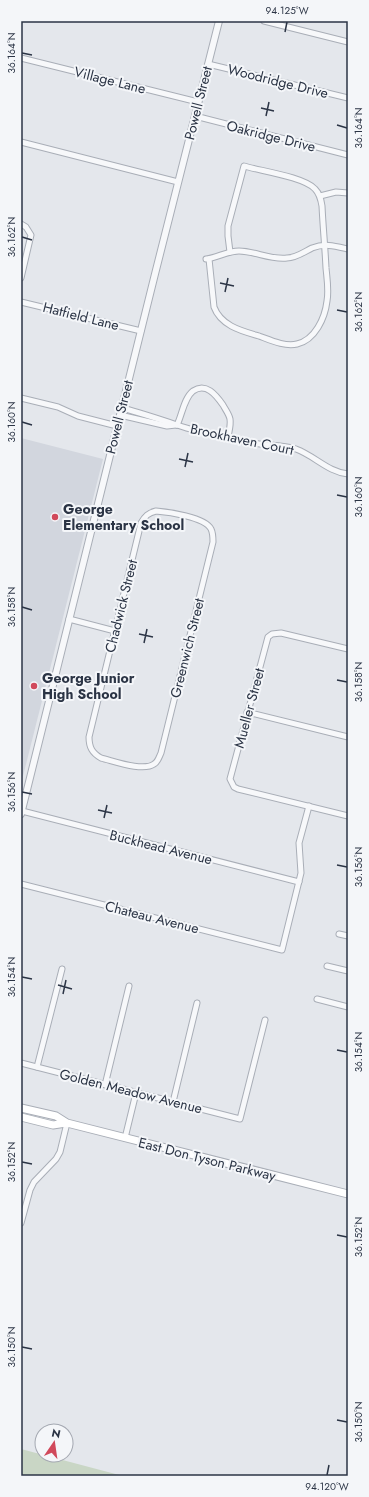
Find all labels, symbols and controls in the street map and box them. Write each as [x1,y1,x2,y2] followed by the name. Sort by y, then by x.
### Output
[265,3,309,18] text: 94.125°W
[4,33,19,73] text: 36.164°N
[226,59,330,103] street label: Woodridge Drive
[72,61,148,99] street label: Village Lane
[179,63,217,142] street label: Powell Street
[351,108,366,148] text: 36.164°N
[224,115,318,157] street label: Oakridge Drive
[4,217,19,257] text: 36.162°N
[351,292,366,332] text: 36.162°N
[41,297,121,335] street label: Hatfield Lane
[100,377,138,456] street label: Powell Street
[4,401,19,443] text: 36.160°N
[188,418,296,460] street label: Brookhaven Court
[351,476,366,518] text: 36.160°N
[63,499,184,535] place label: George Elementary School
[50,512,60,522] marker: George Elementary School
[100,557,142,655] street label: Chadwick Street
[4,587,19,627] text: 36.158°N
[165,596,209,700] street label: Greenwich Street
[351,662,366,702] text: 36.158°N
[229,665,269,750] street label: Mueller Street
[42,668,135,704] place label: George Junior High School
[29,681,39,691] marker: George Junior High School
[4,772,19,812] text: 36.156°N
[108,825,214,869] street label: Buckhead Avenue
[351,847,366,887] text: 36.156°N
[103,896,201,938] street label: Chateau Avenue
[4,957,19,997] text: 36.154°N
[351,1032,366,1072] text: 36.154°N
[58,1064,204,1118] street label: Golden Meadow Avenue
[136,1132,279,1186] street label: East Don Tyson Parkway
[4,1142,19,1182] text: 36.152°N
[351,1217,366,1257] text: 36.152°N
[4,1327,19,1367] text: 36.150°N
[351,1402,366,1442] text: 36.150°N
[34,1423,74,1463] north arrow
[50,1424,62,1442] text: N
[305,1479,349,1494] text: 94.120°W

